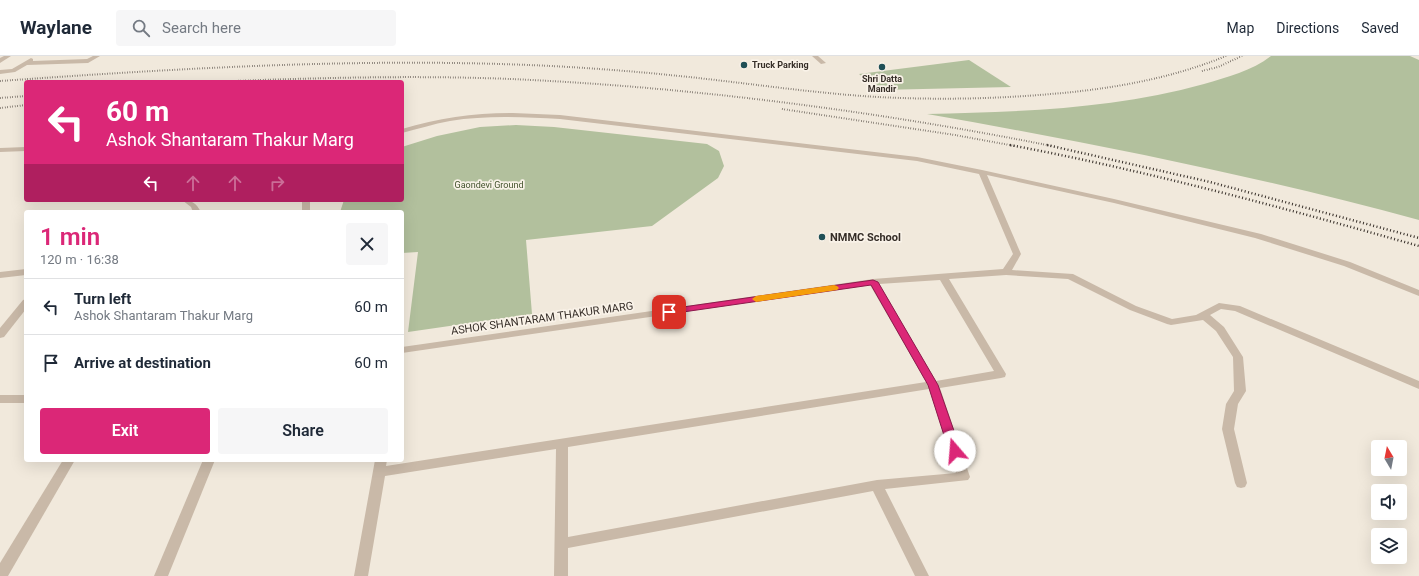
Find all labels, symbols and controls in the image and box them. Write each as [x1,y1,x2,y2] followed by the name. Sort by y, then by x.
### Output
[116,10,396,46] search box
[20,16,92,39] text: Waylane
[130,17,152,39] icon: search
[162,19,241,37] text: Search here
[1227,20,1254,36] text: Map
[1276,20,1339,36] text: Directions
[1361,20,1399,36] text: Saved
[739,60,749,70] marker: Truck Parking
[752,60,809,70] place label: Truck Parking
[877,62,887,72] marker: Shri Datta Mandir
[862,74,902,94] place label: Shri Datta Mandir
[106,95,169,128] text: 60 m
[40,96,92,148] icon: left
[106,129,354,150] text: Ashok Shantaram Thakur Marg
[140,172,162,194] icon: left
[182,172,204,194] icon: ahead
[224,172,246,194] icon: ahead
[266,172,288,194] icon: right
[455,180,523,190] park label: Gaondevi Ground
[40,223,100,251] text: 1 min
[346,223,388,265] button: close
[830,231,901,244] place label: NMMC School
[817,232,827,242] marker: NMMC School
[40,252,119,267] text: 120 m · 16:38
[74,290,131,308] text: Turn left
[652,295,686,329] pin
[40,296,62,318] icon: left
[354,298,388,316] text: 60 m
[450,299,634,338] street label: ASHOK SHANTARAM THAKUR MARG
[658,301,680,323] icon: arrive
[74,308,253,323] text: Ashok Shantaram Thakur Marg
[40,352,62,374] icon: arrive
[74,354,211,372] text: Arrive at destination
[354,354,388,372] text: 60 m
[40,408,210,454] button: Exit
[218,408,388,454] button: Share
[934,430,976,472] position arrow
[1371,440,1407,476] north arrow
[1371,440,1407,564] map controls
[1371,484,1407,520] button: sound
[1371,528,1407,564] button: layers

